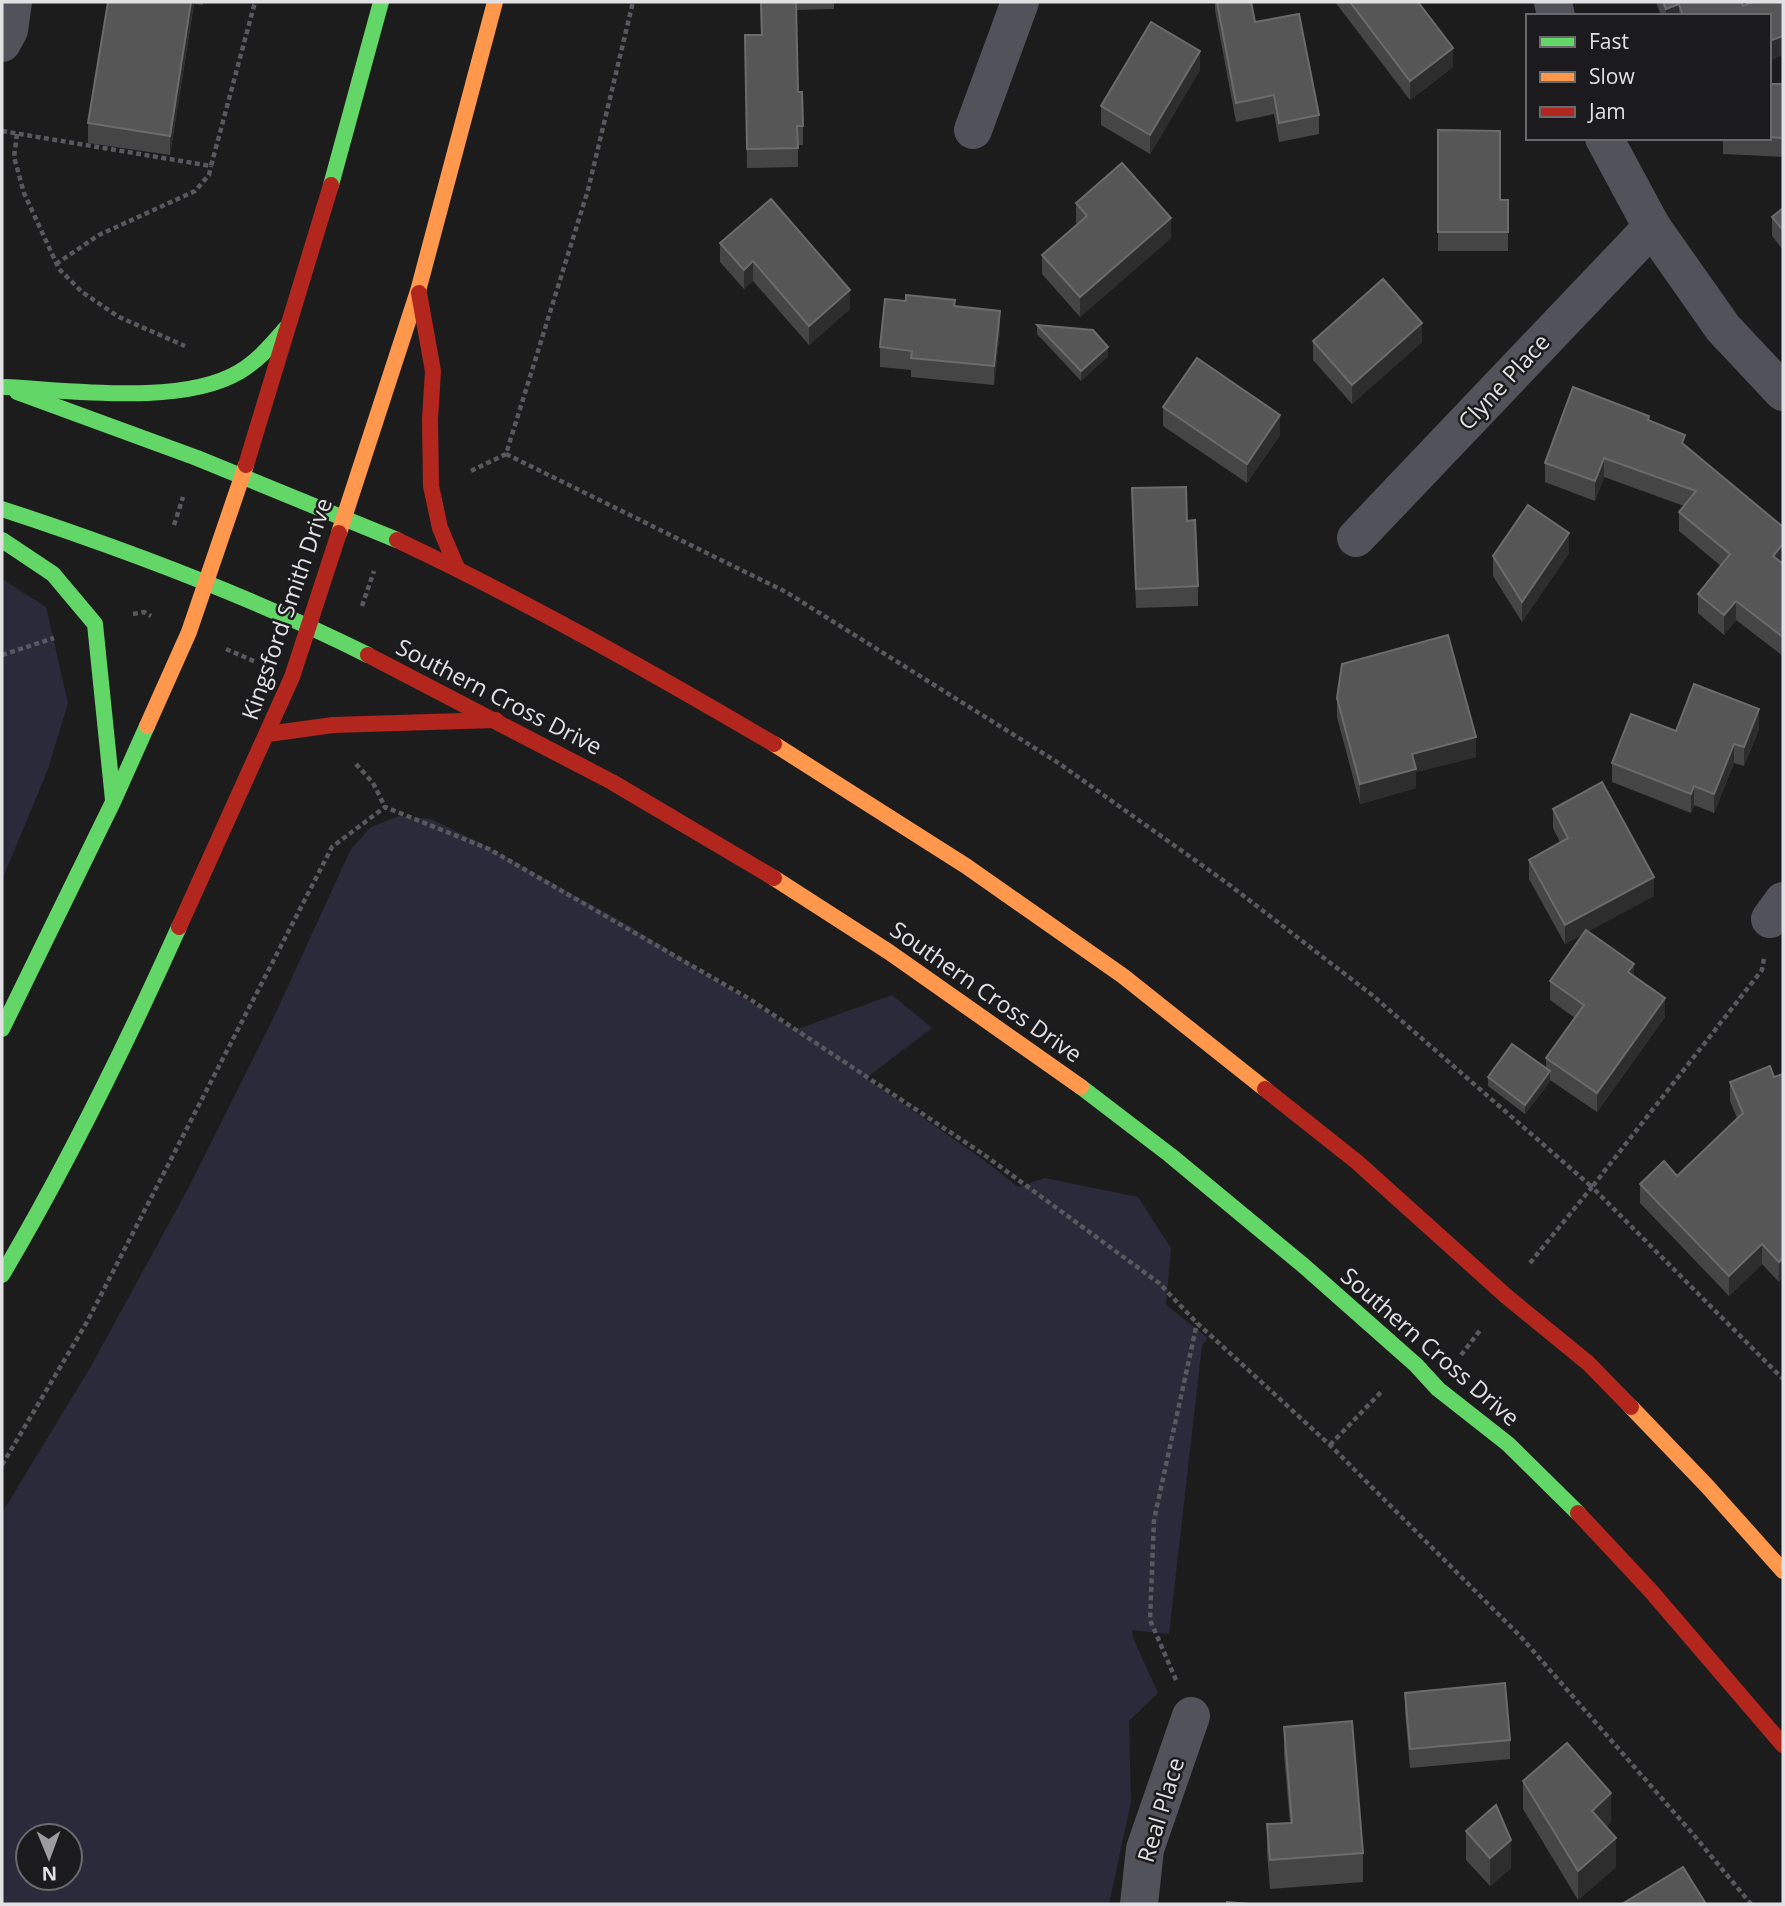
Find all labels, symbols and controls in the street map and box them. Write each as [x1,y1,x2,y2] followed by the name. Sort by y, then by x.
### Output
[1526,14,1771,140] legend
[1589,27,1629,55] text: Fast
[1589,62,1635,90] text: Slow
[1587,97,1626,125] text: Jam
[1450,326,1556,437] street label: Clyne Place
[233,493,339,724] street label: Kingsford Smith Drive
[391,630,608,762] street label: Southern Cross Drive
[884,913,1089,1069] street label: Southern Cross Drive
[1334,1260,1527,1433] street label: Southern Cross Drive
[1129,1753,1191,1866] street label: Real Place
[14,1822,84,1892] north arrow
[41,1861,57,1887] text: N

